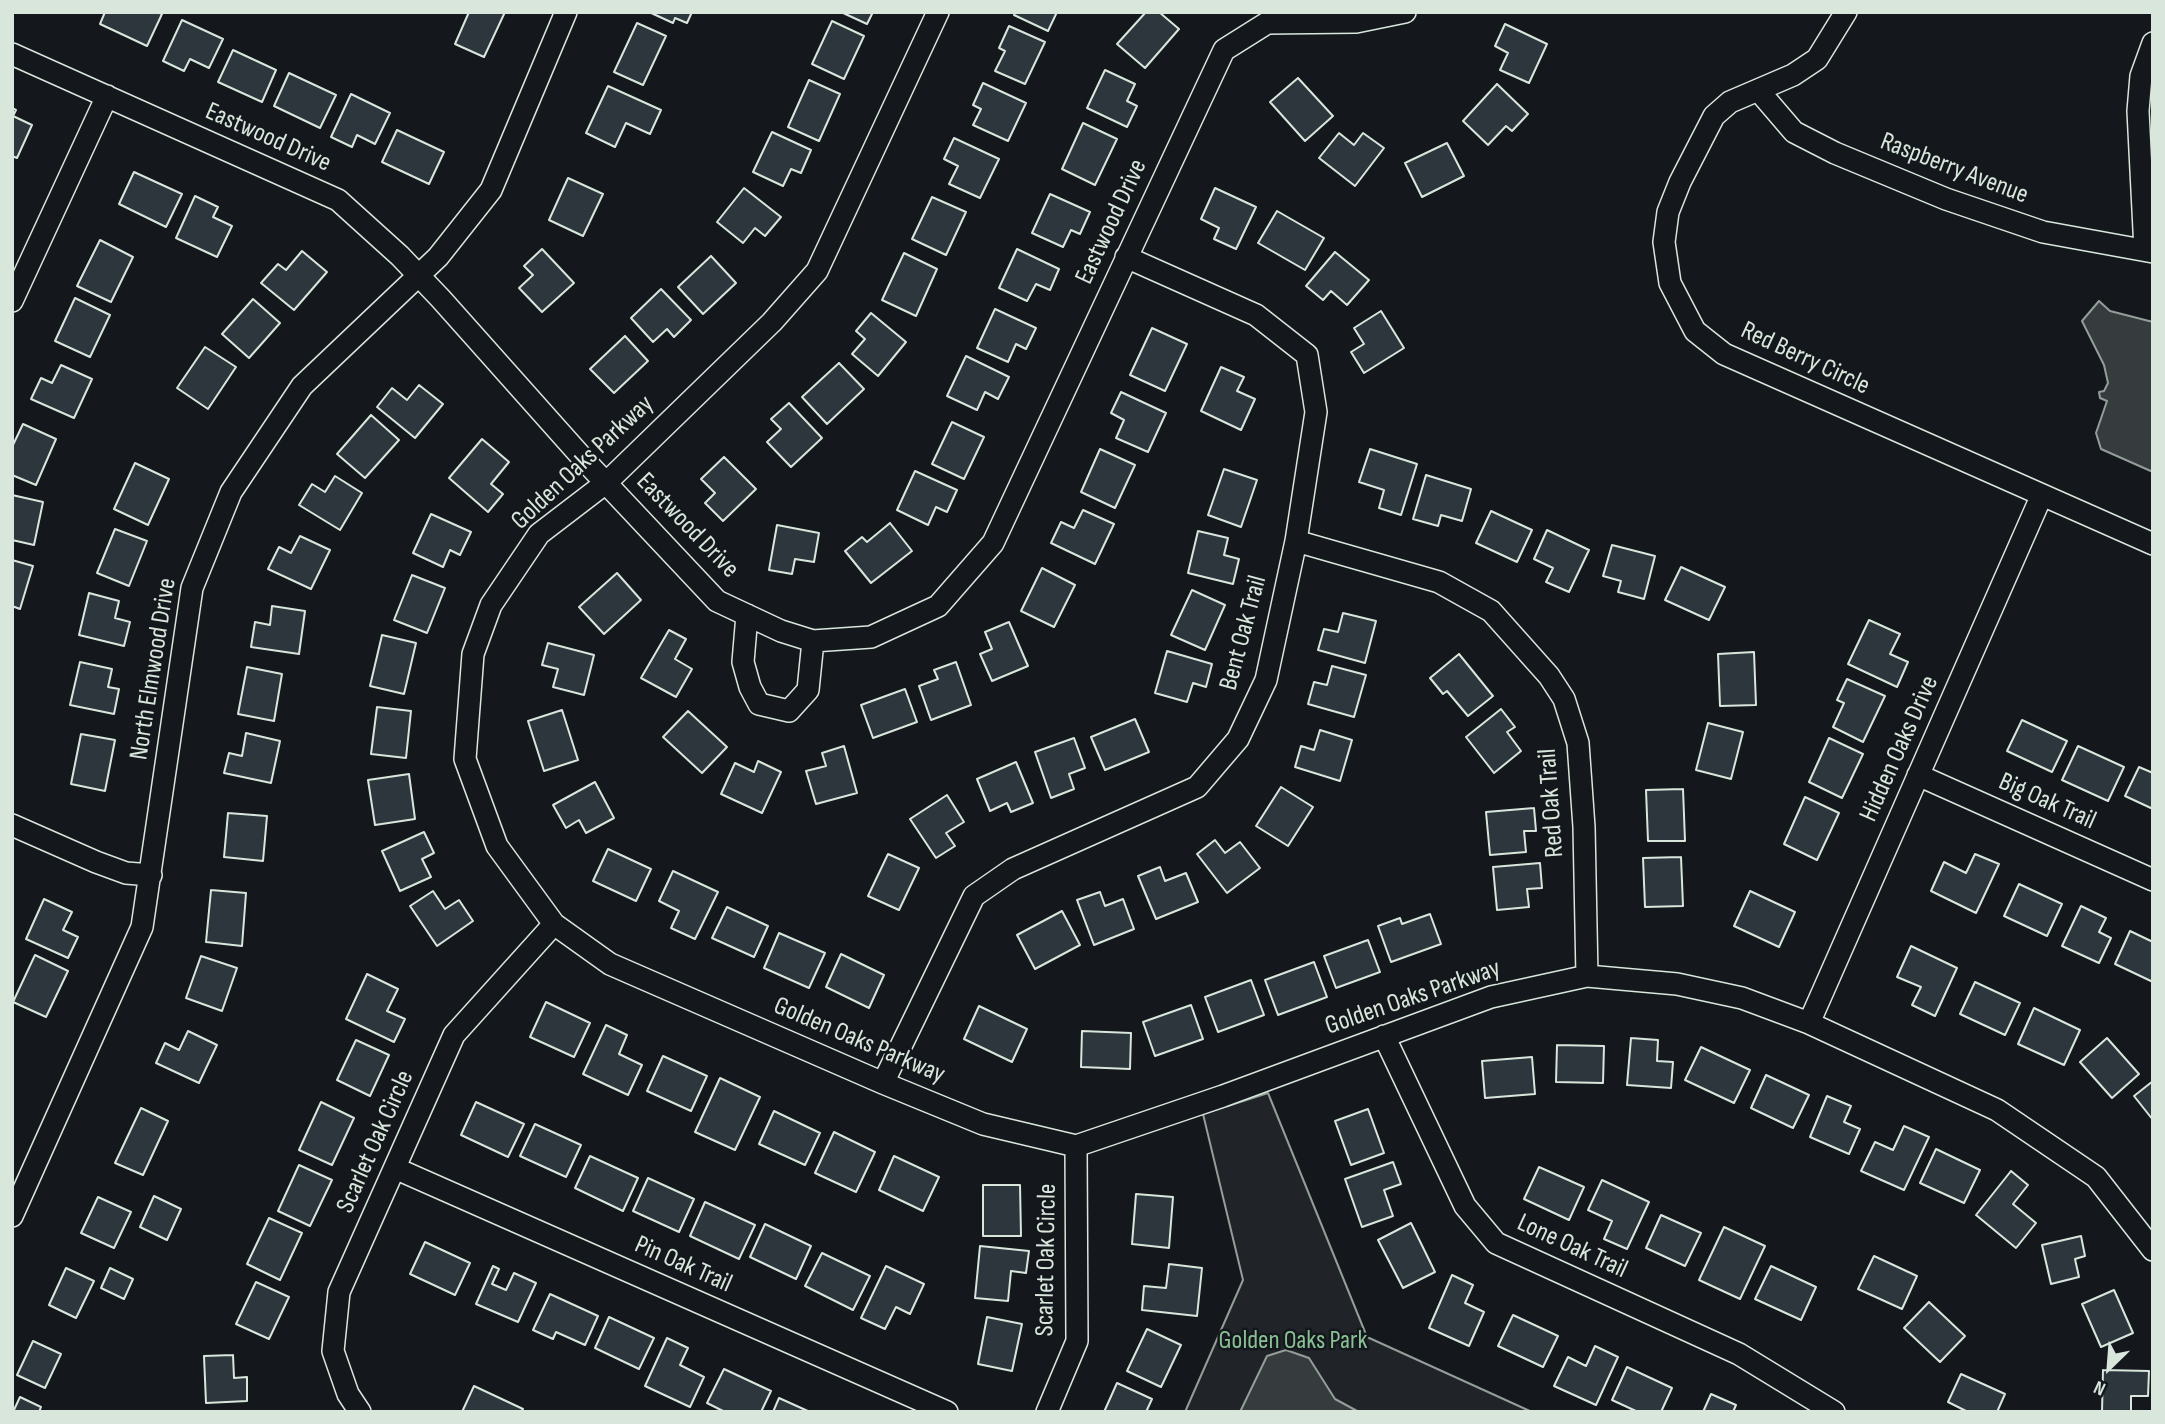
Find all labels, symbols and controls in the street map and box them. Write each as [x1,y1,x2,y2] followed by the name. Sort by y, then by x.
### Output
[200,96,336,180] street label: Eastwood Drive
[1876,127,2032,211] street label: Raspberry Avenue
[1070,155,1154,289] street label: Eastwood Drive
[1736,316,1874,402] street label: Red Berry Circle
[505,389,661,537] street label: Golden Oaks Parkway
[629,467,745,585] street label: Eastwood Drive
[1214,572,1274,694] street label: Bent Oak Trail
[124,576,184,762] street label: North Elmwood Drive
[1854,671,1946,827] street label: Hidden Oaks Drive
[1533,747,1571,859] street label: Red Oak Trail
[1994,767,2100,837] street label: Big Oak Trail
[1321,953,1505,1043] street label: Golden Oaks Parkway
[769,991,949,1091] street label: Golden Oaks Parkway
[331,1066,421,1218] street label: Scarlet Oak Circle
[1030,1183,1064,1337] street label: Scarlet Oak Circle
[1512,1208,1632,1286] street label: Lone Oak Trail
[630,1230,736,1300] street label: Pin Oak Trail
[1219,1325,1367,1357] park label: Golden Oaks Park
[2074,1333,2144,1403] north arrow
[2090,1375,2109,1400] text: N

